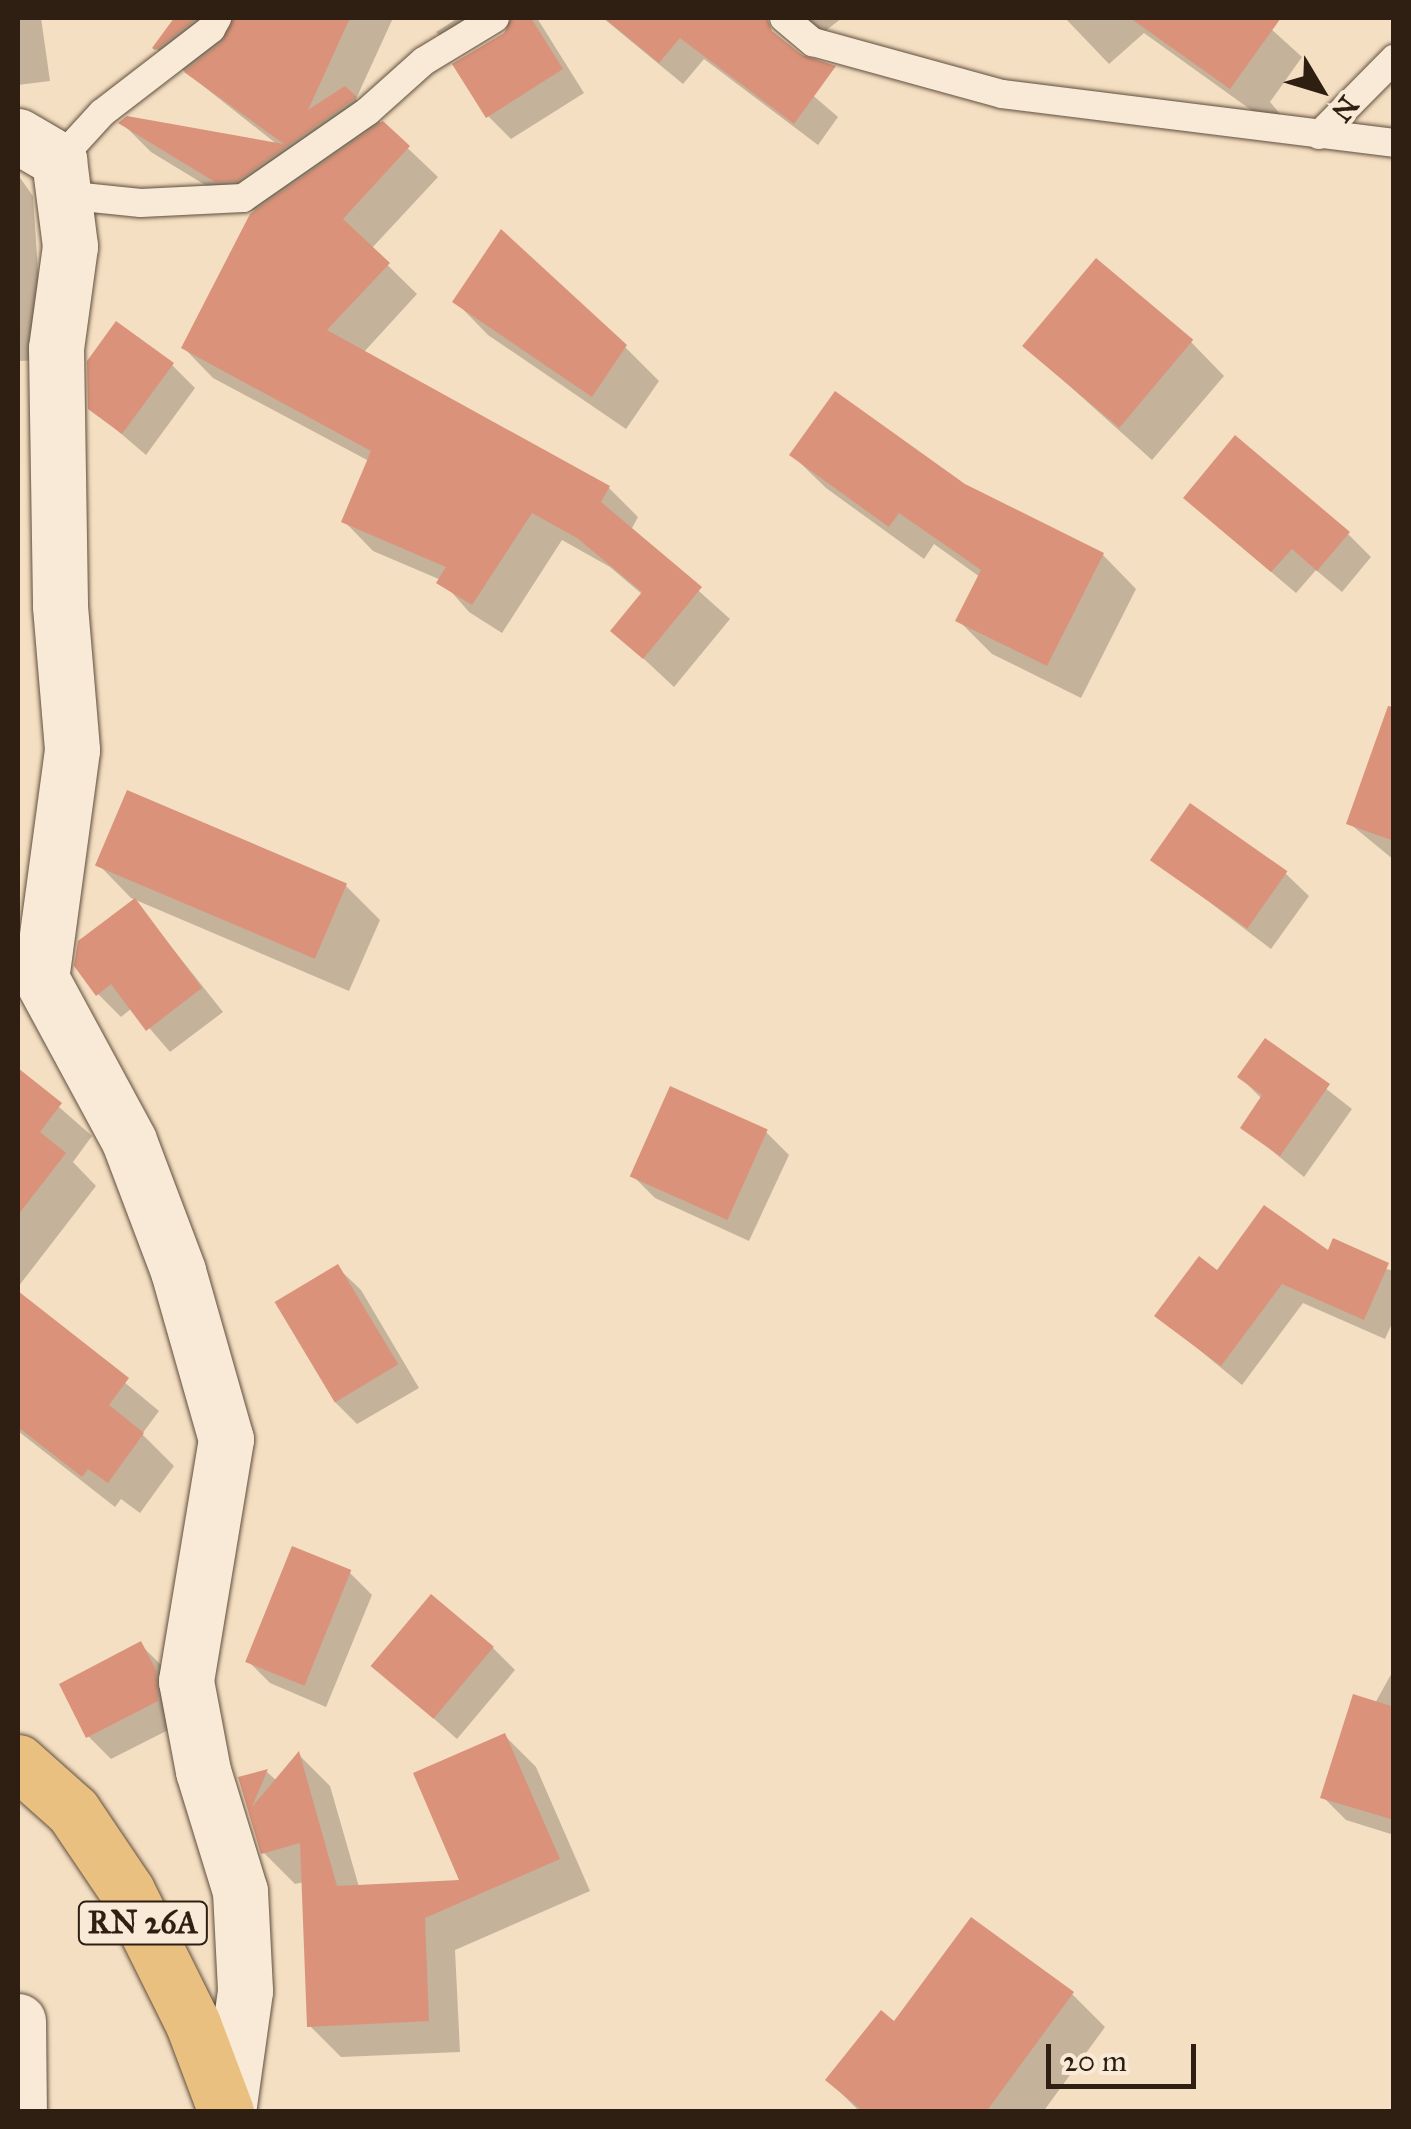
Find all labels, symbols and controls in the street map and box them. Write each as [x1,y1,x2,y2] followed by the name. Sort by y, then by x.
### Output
[1271,40,1371,140] north arrow
[1324,89,1366,129] text: N
[76,1896,210,1950] road number: RN 26A
[1051,2024,1201,2086] scale bar
[1063,2043,1127,2079] text: 20 m

